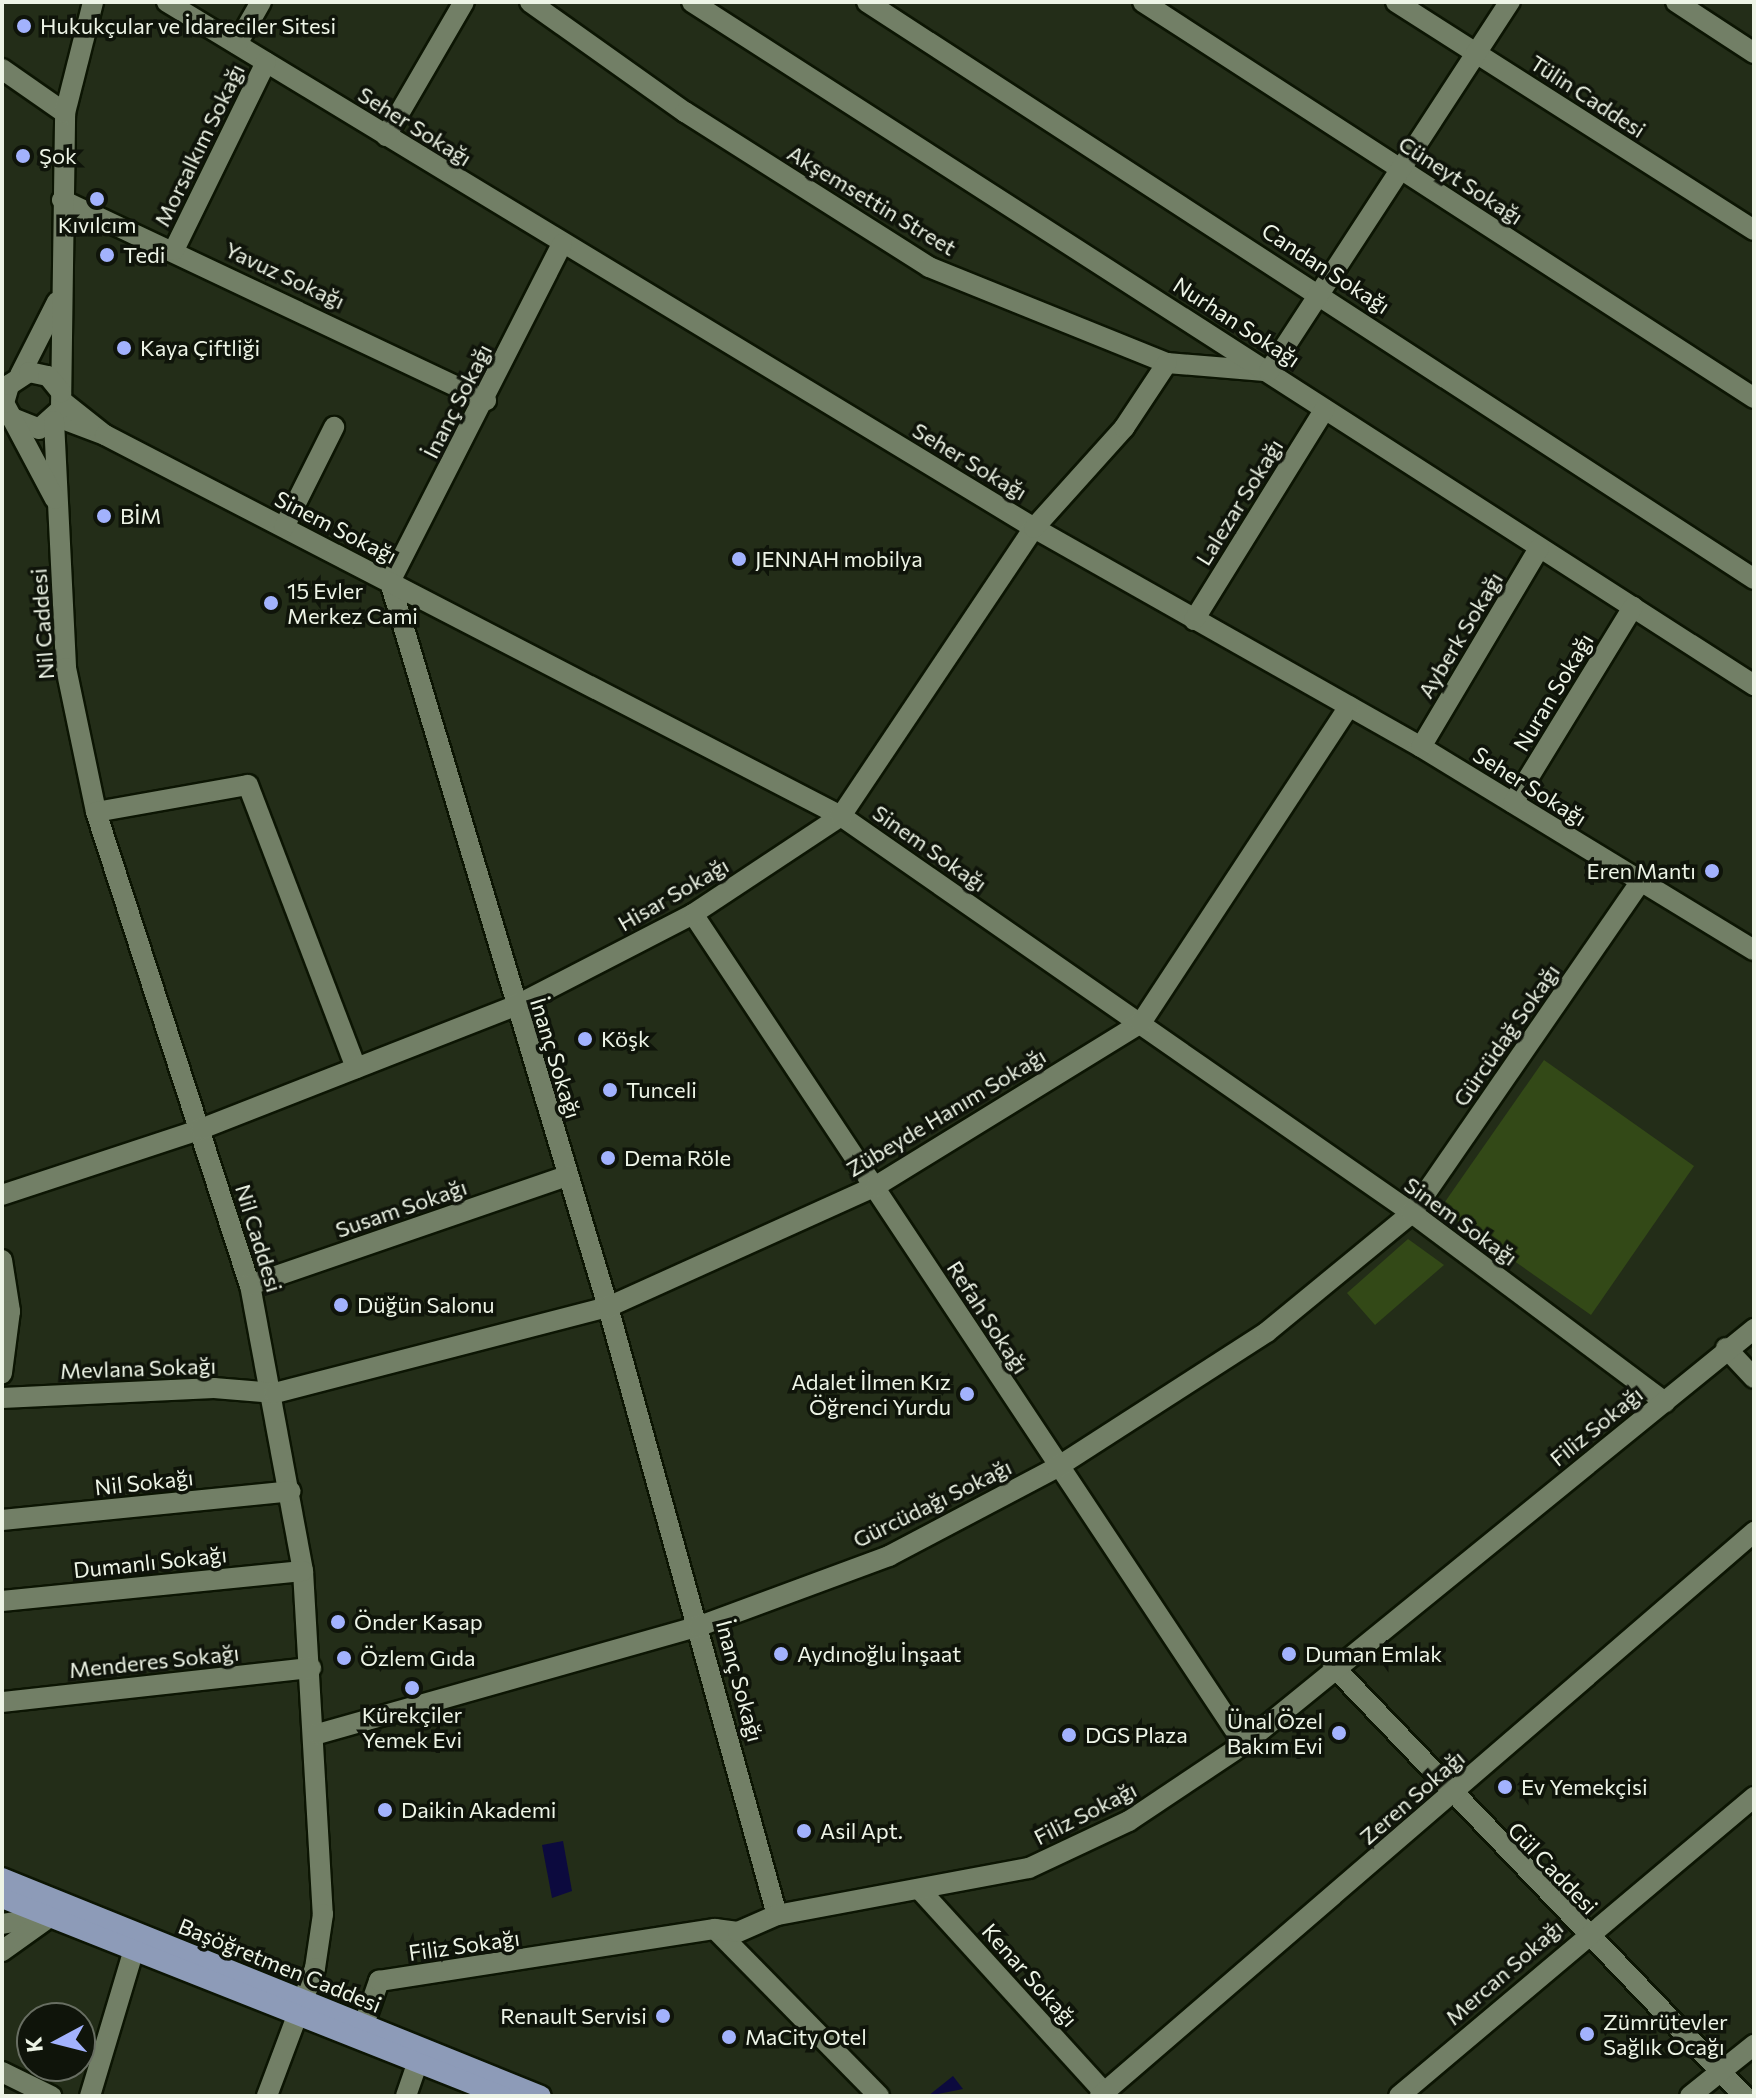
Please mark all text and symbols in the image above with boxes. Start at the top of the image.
place label: Hukukçular ve İdareciler Sitesi [40,13,336,39]
marker: Hukukçular ve İdareciler Sitesi [15,17,33,35]
street label: Tülin Caddesi [1526,49,1650,143]
street label: Morsalkım Sokağı [148,59,250,231]
street label: Seher Sokağı [353,81,477,171]
street label: Cüneyt Sokağı [1394,130,1528,230]
street label: Akşemsettin Street [783,139,961,261]
place label: Şok [39,143,77,169]
marker: Şok [14,147,32,165]
marker: Kıvılcım [88,190,106,208]
place label: Kıvılcım [58,212,136,238]
street label: Candan Sokağı [1257,217,1395,319]
street label: Yavuz Sokağı [221,236,349,314]
place label: Tedi [123,242,165,268]
marker: Tedi [98,246,116,264]
street label: Nurhan Sokağı [1169,271,1305,373]
place label: Kaya Çiftliği [140,335,260,361]
marker: Kaya Çiftliği [115,339,133,357]
street label: İnanç Sokağı [417,339,497,463]
street label: Seher Sokağı [908,417,1032,505]
street label: Lalezar Sokağı [1190,434,1288,570]
street label: Sinem Sokağı [271,485,401,569]
place label: BİM [120,503,161,529]
marker: BİM [95,507,113,525]
place label: JENNAH mobilya [755,546,923,572]
marker: JENNAH mobilya [730,550,748,568]
street label: Ayberk Sokağı [1412,567,1508,703]
street label: Nil Caddesi [25,568,59,680]
place label: 15 Evler Merkez Cami [287,577,418,628]
marker: 15 Evler Merkez Cami [262,594,280,612]
street label: Nuran Sokağı [1507,628,1599,756]
street label: Seher Sokağı [1468,741,1592,831]
street label: Sinem Sokağı [868,799,992,897]
street label: Hisar Sokağı [613,852,733,936]
place label: Eren Mantı [1586,858,1696,884]
marker: Eren Mantı [1703,862,1721,880]
street label: Gürcüdağ Sokağı [1447,959,1565,1111]
street label: İnanç Sokağı [525,994,587,1122]
place label: Köşk [601,1026,650,1052]
marker: Köşk [576,1030,594,1048]
street label: Zübeyde Hanım Sokağı [842,1042,1050,1182]
place label: Tunceli [626,1077,697,1103]
marker: Tunceli [601,1081,619,1099]
place label: Dema Röle [624,1145,731,1171]
marker: Dema Röle [599,1149,617,1167]
street label: Sinem Sokağı [1399,1171,1523,1271]
street label: Susam Sokağı [332,1173,470,1243]
street label: Nil Caddesi [230,1181,288,1295]
street label: Refah Sokağı [942,1256,1034,1378]
place label: Düğün Salonu [357,1292,495,1318]
marker: Düğün Salonu [332,1296,350,1314]
street label: Mevlana Sokağı [60,1352,216,1384]
place label: Adalet İlmen Kız Öğrenci Yurdu [791,1368,951,1420]
street label: Filiz Sokağı [1544,1381,1648,1471]
marker: Adalet İlmen Kız Öğrenci Yurdu [958,1385,976,1403]
street label: Gürcüdağı Sokağı [848,1453,1016,1553]
street label: Nil Sokağı [93,1464,195,1500]
street label: Dumanlı Sokağı [72,1541,228,1583]
place label: Önder Kasap [354,1609,483,1635]
marker: Önder Kasap [329,1613,347,1631]
street label: İnanç Sokağı [711,1617,769,1745]
street label: Menderes Sokağı [68,1639,240,1683]
place label: Aydınoğlu İnşaat [797,1641,961,1667]
place label: Duman Emlak [1305,1641,1442,1667]
place label: Özlem Gıda [360,1645,475,1671]
marker: Aydınoğlu İnşaat [772,1645,790,1663]
marker: Duman Emlak [1280,1645,1298,1663]
marker: Özlem Gıda [335,1649,353,1667]
marker: Kürekçiler Yemek Evi [403,1679,421,1697]
place label: Kürekçiler Yemek Evi [362,1701,462,1752]
place label: Ünal Özel Bakım Evi [1227,1707,1323,1758]
place label: DGS Plaza [1085,1722,1188,1748]
marker: Ünal Özel Bakım Evi [1330,1724,1348,1742]
marker: DGS Plaza [1060,1726,1078,1744]
street label: Zeren Sokağı [1354,1744,1470,1850]
place label: Ev Yemekçisi [1521,1774,1648,1800]
street label: Filiz Sokağı [1029,1776,1141,1850]
marker: Ev Yemekçisi [1496,1778,1514,1796]
place label: Daikin Akademi [401,1797,557,1823]
marker: Daikin Akademi [376,1801,394,1819]
street label: Gül Caddesi [1503,1817,1603,1919]
place label: Asil Apt. [820,1818,903,1844]
marker: Asil Apt. [795,1822,813,1840]
street label: Başöğretmen Caddesi [175,1912,385,2018]
street label: Mercan Sokağı [1440,1914,1568,2030]
street label: Kenar Sokağı [977,1918,1083,2032]
street label: Filiz Sokağı [407,1924,521,1966]
north arrow [16,2002,96,2082]
place label: Renault Servisi [500,2003,647,2029]
marker: Renault Servisi [654,2007,672,2025]
place label: Zümrütevler Sağlık Ocağı [1603,2008,1728,2060]
place label: MaCity Otel [745,2024,867,2050]
marker: Zümrütevler Sağlık Ocağı [1578,2025,1596,2043]
marker: MaCity Otel [720,2028,738,2046]
text: K [19,2035,48,2054]

